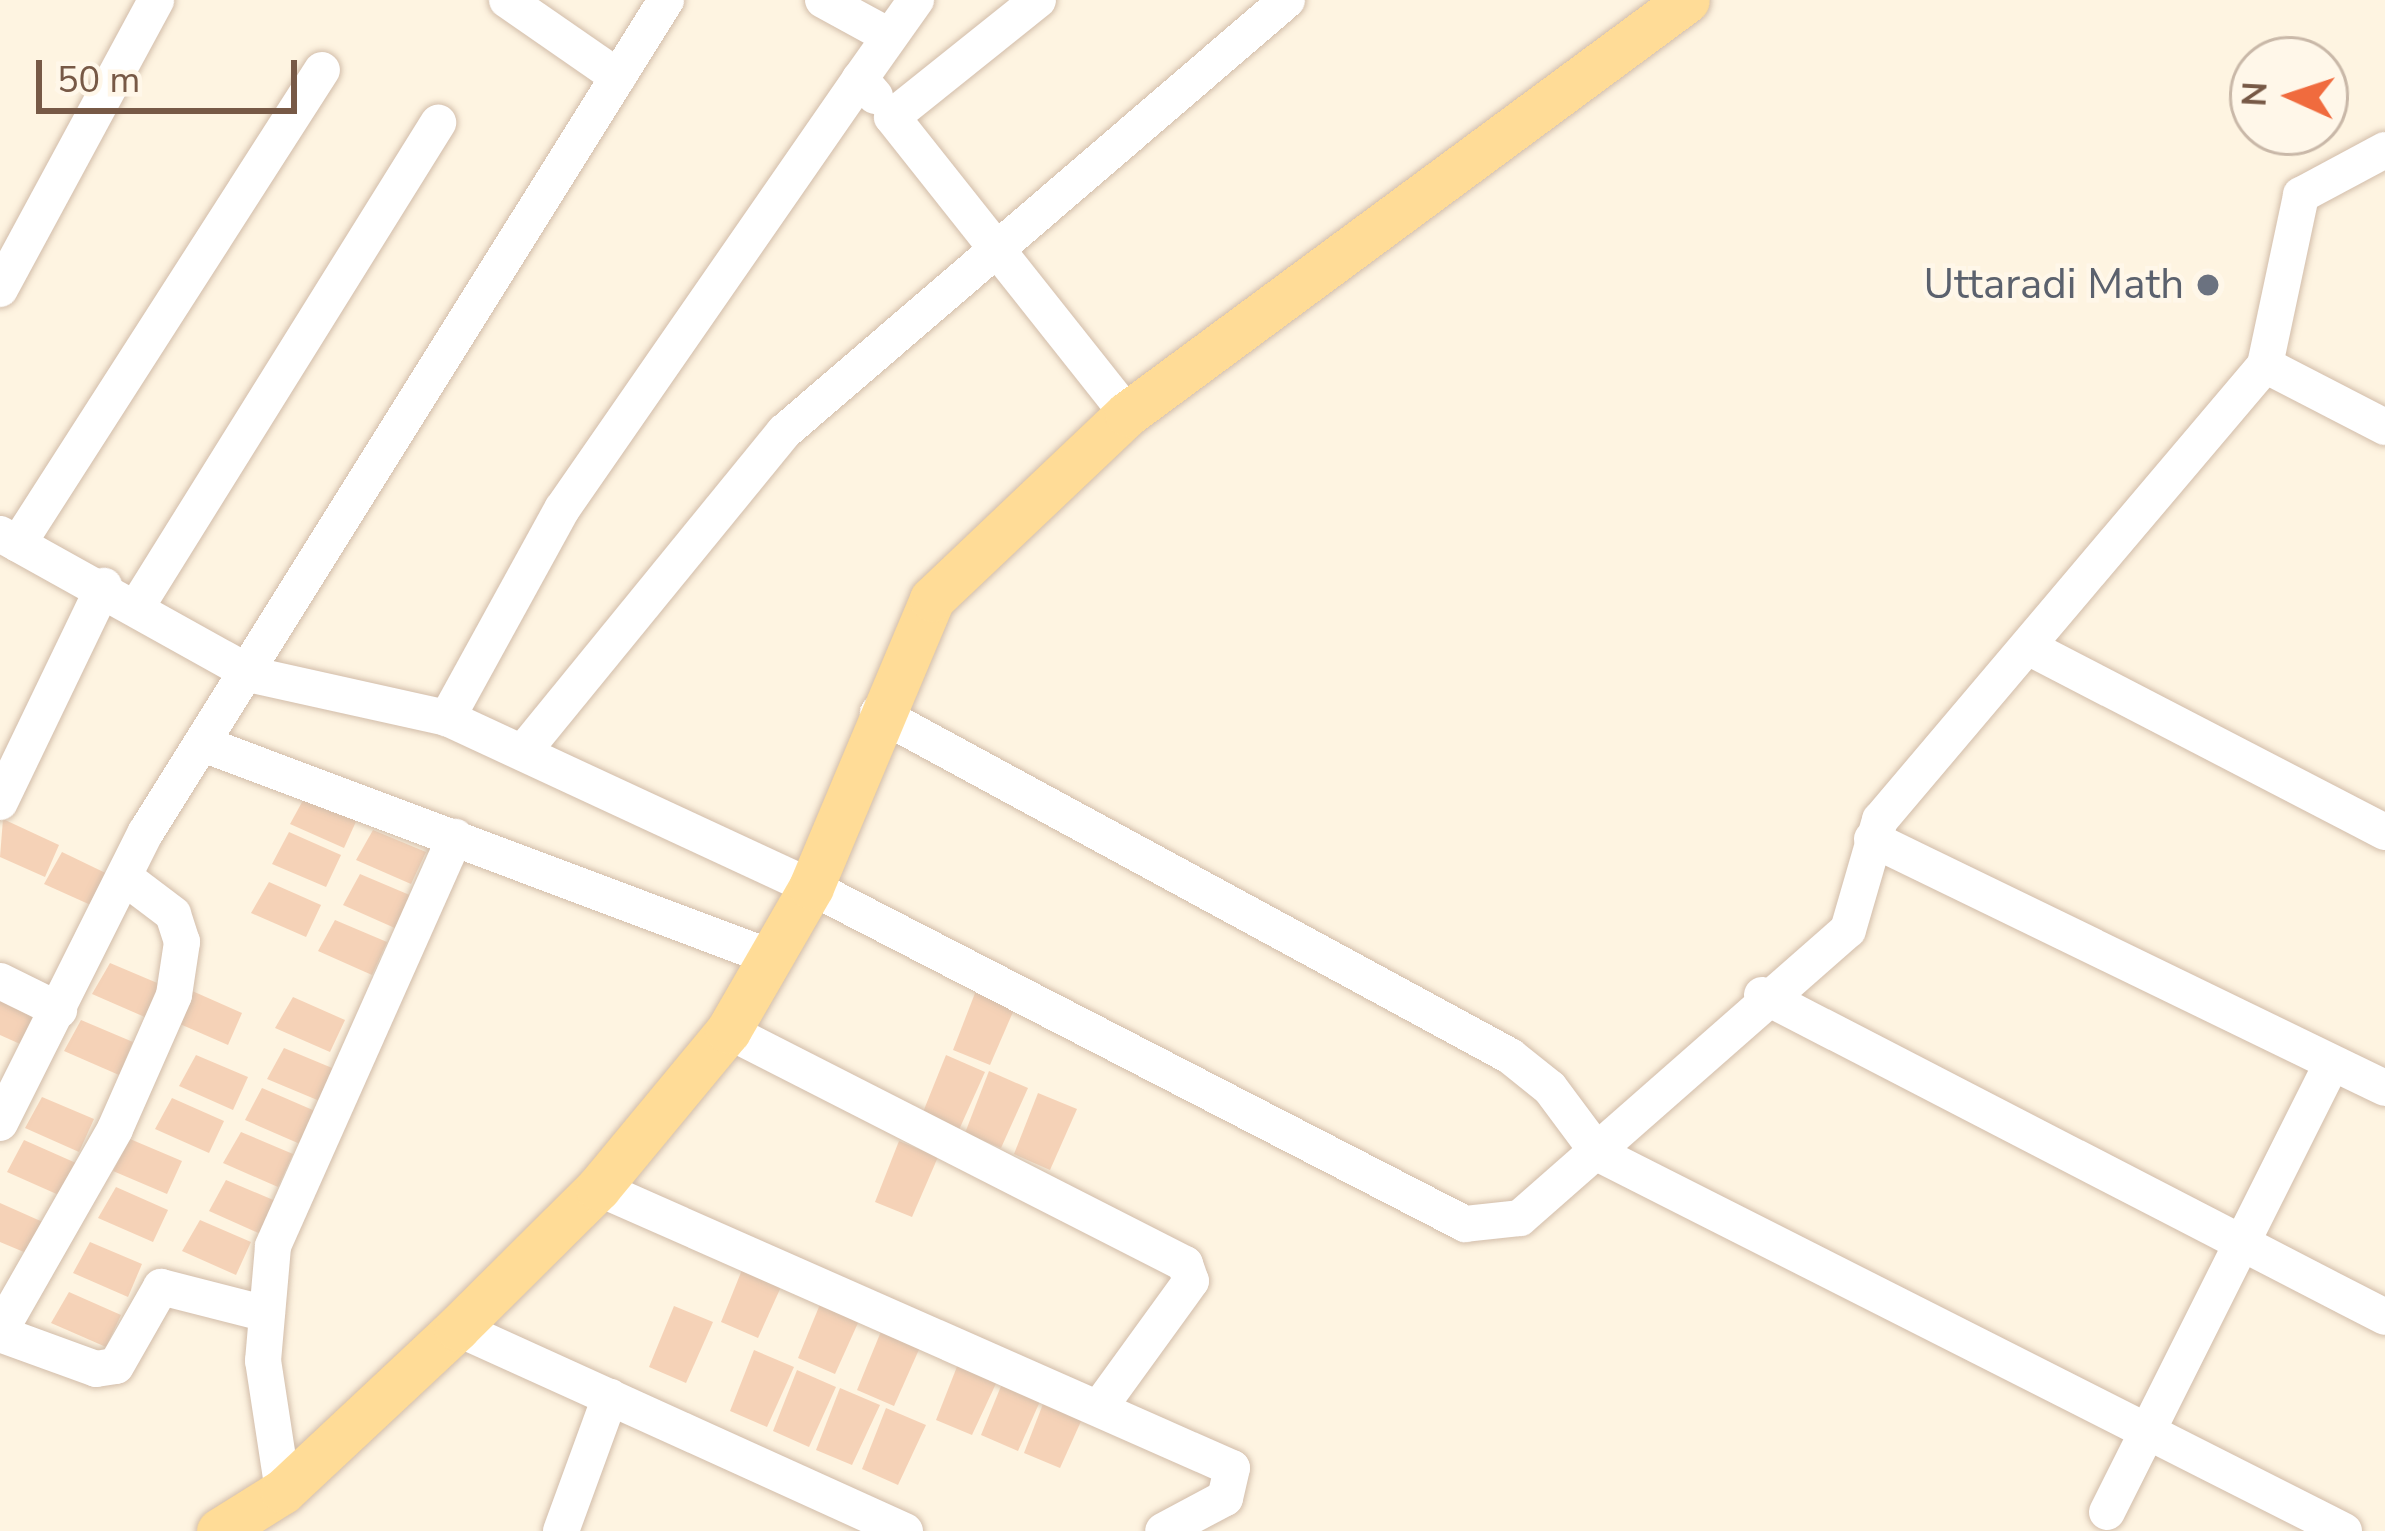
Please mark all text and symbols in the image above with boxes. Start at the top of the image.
scale bar [42,36,303,110]
north arrow [2229,36,2349,156]
text: 50 m [57,56,140,105]
text: N [2232,81,2279,108]
place label: Uttaradi Math [1923,260,2184,310]
marker: Uttaradi Math [2195,272,2221,298]

